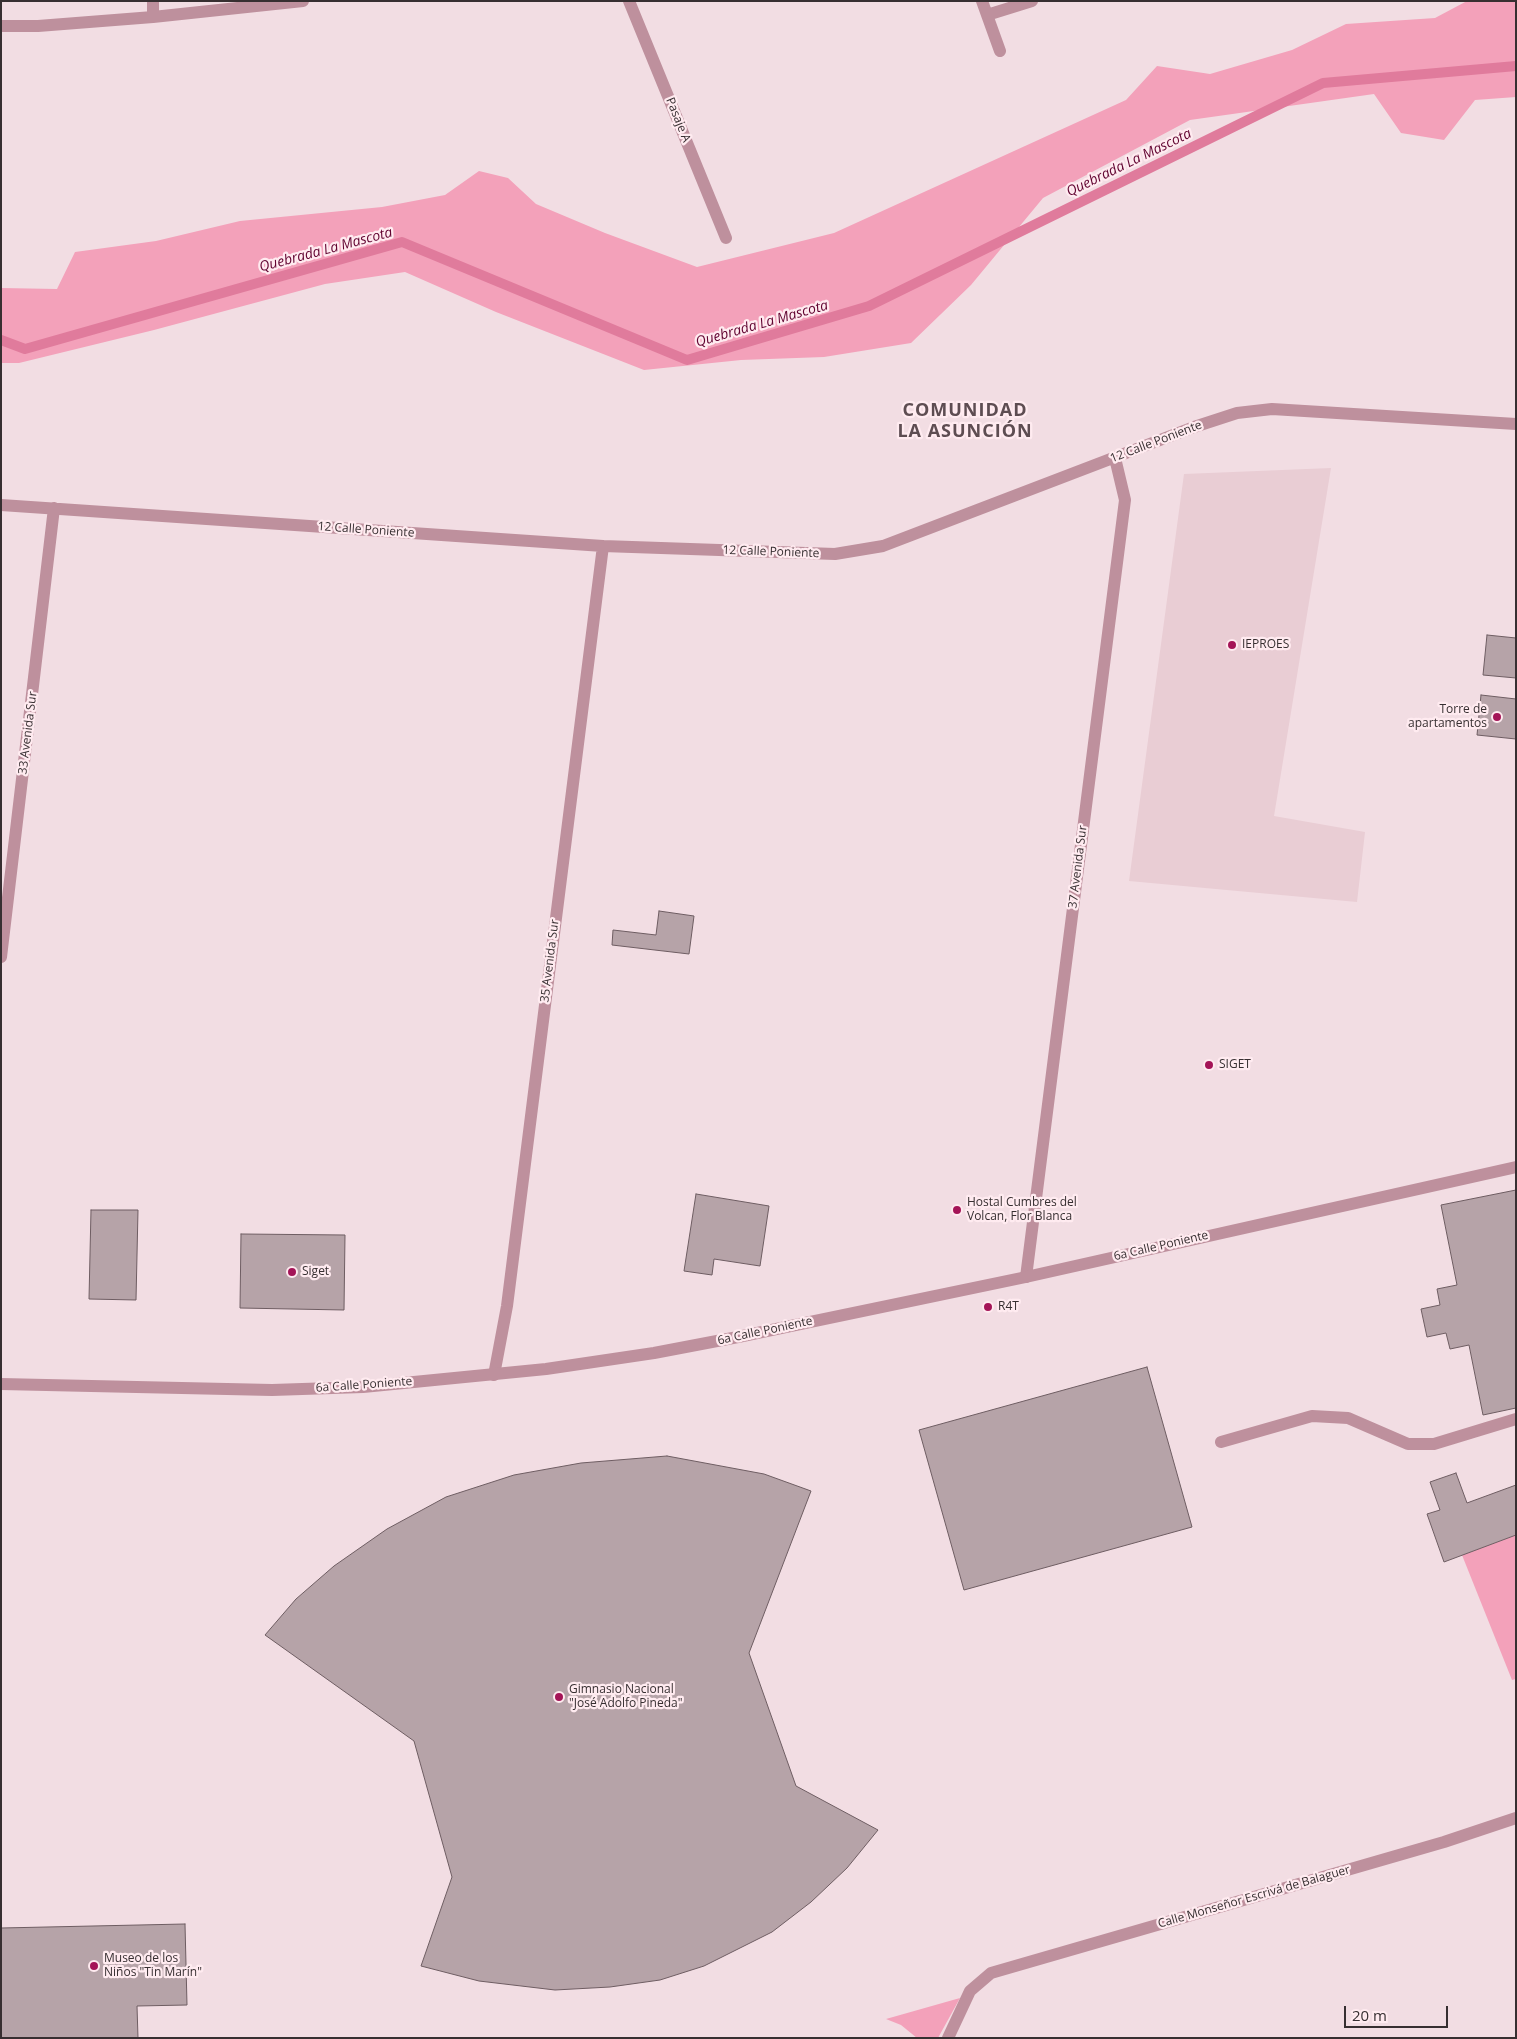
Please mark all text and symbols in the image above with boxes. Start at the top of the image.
street label: Pasaje A [663,96,693,144]
water label: Quebrada La Mascota [1064,125,1194,201]
water label: Quebrada La Mascota [258,224,394,276]
water label: Quebrada La Mascota [694,297,830,351]
district label: COMUNIDAD LA ASUNCIÓN [896,400,1034,442]
street label: 12 Calle Poniente [1108,418,1204,466]
street label: 12 Calle Poniente [317,519,415,541]
street label: 12 Calle Poniente [722,543,820,561]
place label: IEPROES [1242,638,1289,652]
marker: IEPROES [1226,639,1238,651]
street label: 33 Avenida Sur [16,691,40,775]
place label: Torre de apartamentos [1408,703,1487,731]
marker: Torre de apartamentos [1491,711,1503,723]
street label: 37 Avenida Sur [1066,825,1090,909]
street label: 35 Avenida Sur [538,919,562,1003]
place label: SIGET [1219,1058,1251,1072]
marker: SIGET [1203,1059,1215,1071]
place label: Hostal Cumbres del Volcan, Flor Blanca [967,1196,1077,1224]
marker: Hostal Cumbres del Volcan, Flor Blanca [951,1204,963,1216]
street label: 6a Calle Poniente [1112,1228,1210,1264]
place label: Siget [302,1265,329,1279]
marker: Siget [286,1266,298,1278]
place label: R4T [998,1300,1019,1314]
marker: R4T [982,1301,994,1313]
street label: 6a Calle Poniente [716,1314,814,1348]
street label: 6a Calle Poniente [315,1374,413,1396]
place label: Gimnasio Nacional "José Adolfo Pineda" [569,1683,682,1711]
marker: Gimnasio Nacional "José Adolfo Pineda" [553,1691,565,1703]
street label: Calle Monseñor Escrivá de Balaguer [1156,1863,1352,1931]
place label: Museo de los Niños "Tin Marín" [104,1952,202,1980]
marker: Museo de los Niños "Tin Marín" [88,1960,100,1972]
scale bar [1347,1996,1451,2028]
text: 20 m [1352,2005,1387,2025]

